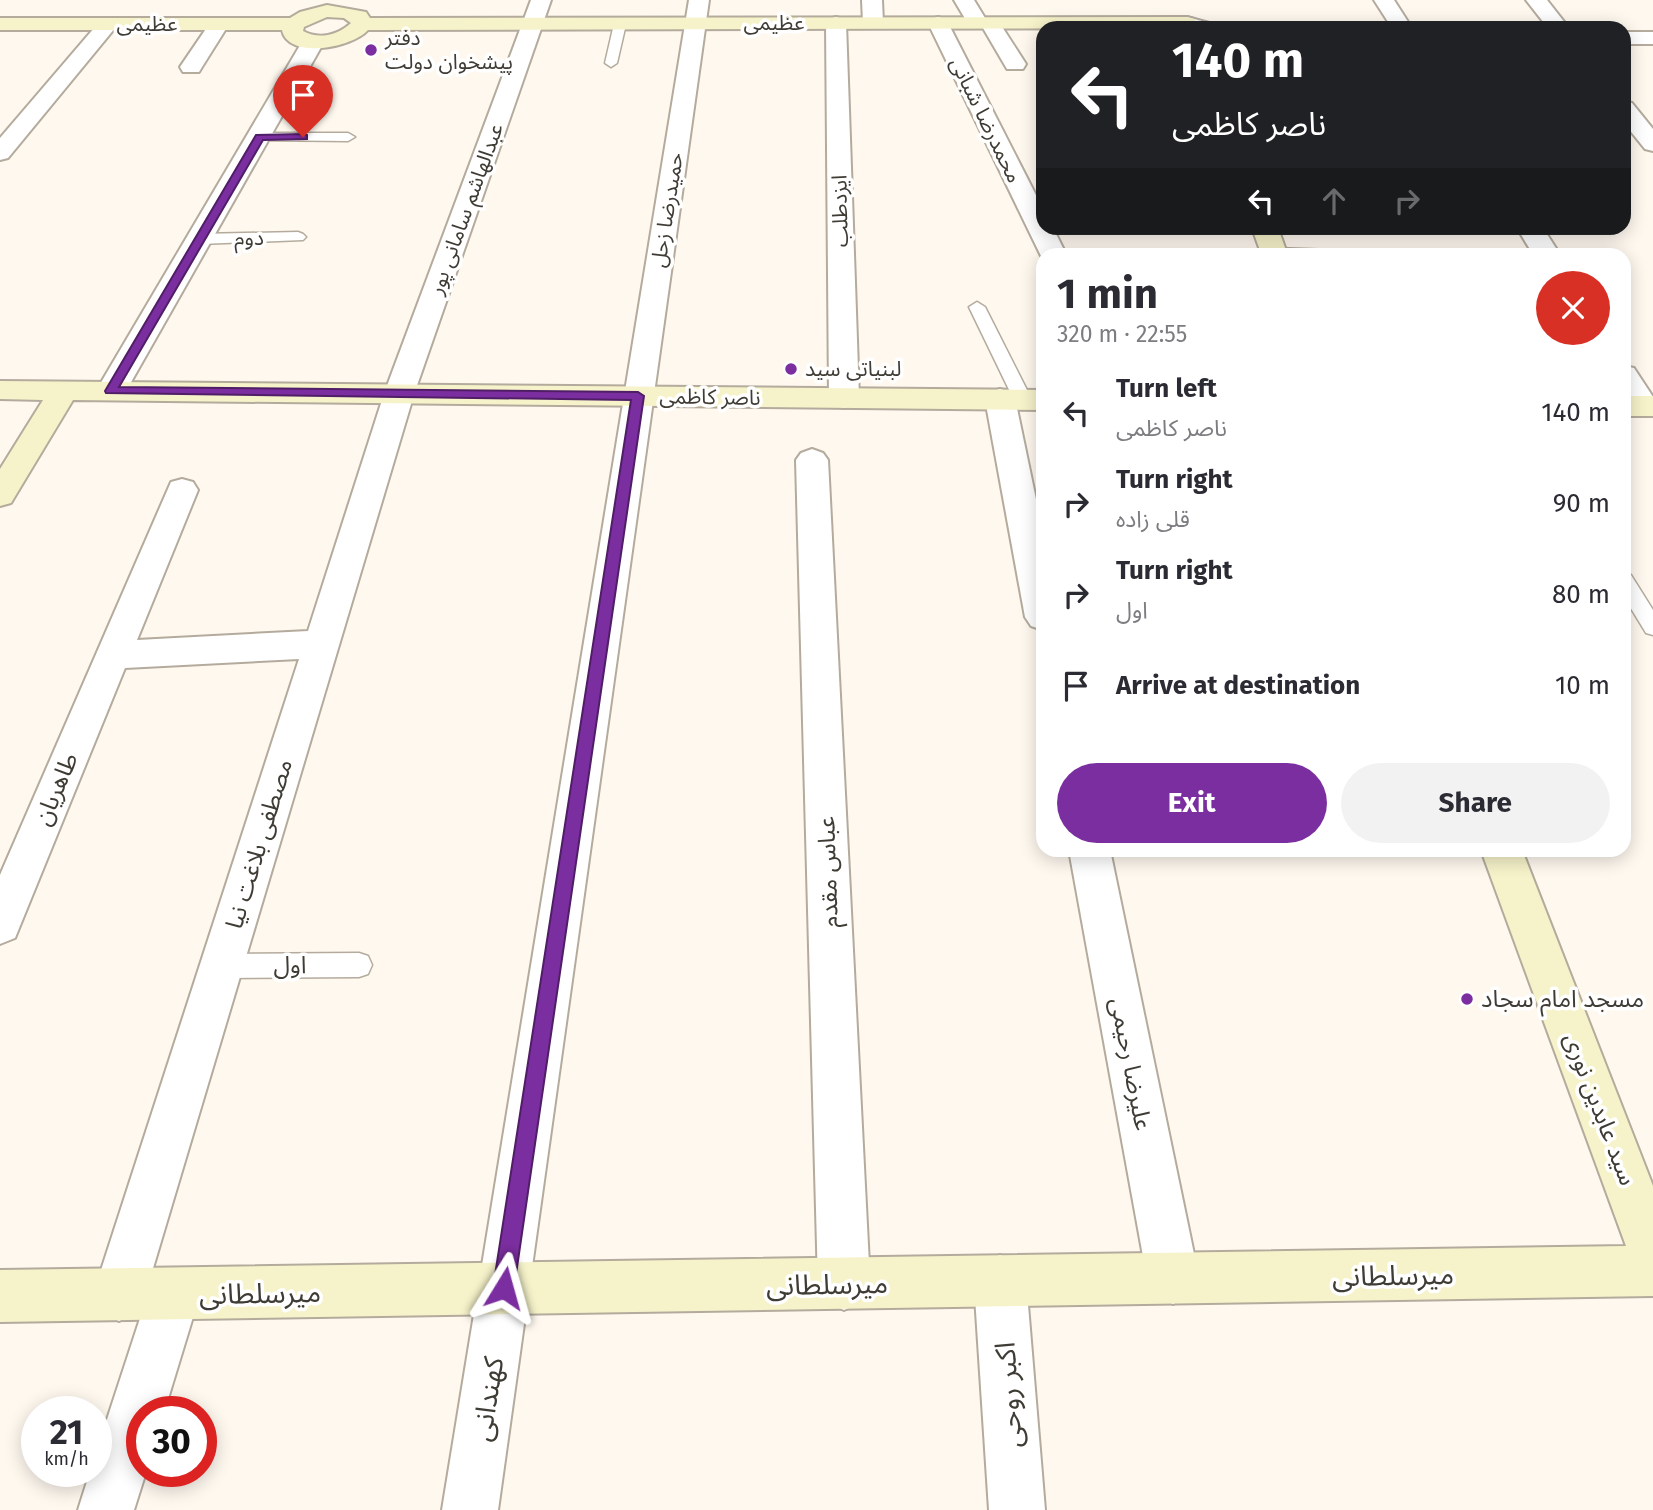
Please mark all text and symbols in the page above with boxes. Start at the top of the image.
street label: عظیمی [744,10,804,36]
street label: عظیمی [117,11,177,37]
place label: دفتر پیشخوان دولت [384,25,513,75]
text: 140 m [1172,31,1304,90]
marker: دفتر پیشخوان دولت [363,42,379,58]
icon: left [1057,49,1148,140]
street label: محمدرضا شبانی [944,53,1028,187]
pin [273,65,333,137]
icon: arrive [284,76,322,114]
text: ناصر کاظمی [1172,105,1326,143]
street label: عبدالهاشم سامانی پور [423,120,511,300]
street label: حمیدرضا زحل [645,151,689,269]
street label: ایزدطلب [826,175,854,247]
icon: left [1242,182,1280,220]
icon: ahead [1315,182,1353,220]
icon: right [1388,182,1426,220]
street label: دوم [234,225,264,254]
text: 1 min [1057,269,1158,319]
button: close [1536,271,1610,345]
text: 320 m · 22:55 [1057,320,1187,348]
place label: لبنیاتی سید [805,356,902,382]
marker: لبنیاتی سید [783,361,799,377]
text: Turn left [1116,373,1217,404]
street label: ناصر کاظمی [659,383,761,411]
icon: left [1057,394,1095,432]
text: 140 m [1541,397,1610,428]
text: ناصر کاظمی [1116,414,1227,442]
text: Turn right [1116,464,1233,495]
icon: right [1057,485,1095,523]
text: 90 m [1553,488,1610,519]
text: قلی زاده [1116,505,1190,533]
text: Turn right [1116,555,1233,586]
icon: right [1057,576,1095,614]
text: 80 m [1552,579,1610,610]
text: اول [1116,596,1148,624]
icon: arrive [1057,667,1095,705]
text: Arrive at destination [1116,670,1360,701]
text: 10 m [1555,670,1610,701]
street label: طاهریان [28,748,84,830]
street label: مصطفی بلاغت نیا [220,756,298,932]
button: Exit [1057,763,1327,843]
button: Share [1341,763,1610,843]
street label: عباس مقدم [812,816,848,928]
street label: اول [273,951,307,979]
place label: مسجد امام سجاد [1481,985,1644,1017]
marker: مسجد امام سجاد [1459,991,1475,1007]
street label: علیرضا رحیمی [1104,995,1158,1133]
street label: سید عابدین نوری [1558,1029,1642,1189]
position arrow [467,1251,541,1325]
street label: میرسلطانی [1332,1258,1454,1293]
street label: میرسلطانی [766,1267,888,1302]
street label: میرسلطانی [199,1276,321,1311]
street label: اکبر روحی [988,1341,1029,1449]
street label: کهندانی [465,1354,511,1444]
speed limit sign: 30 [126,1396,217,1487]
text: 21 [50,1411,83,1453]
text: km/h [44,1448,89,1470]

